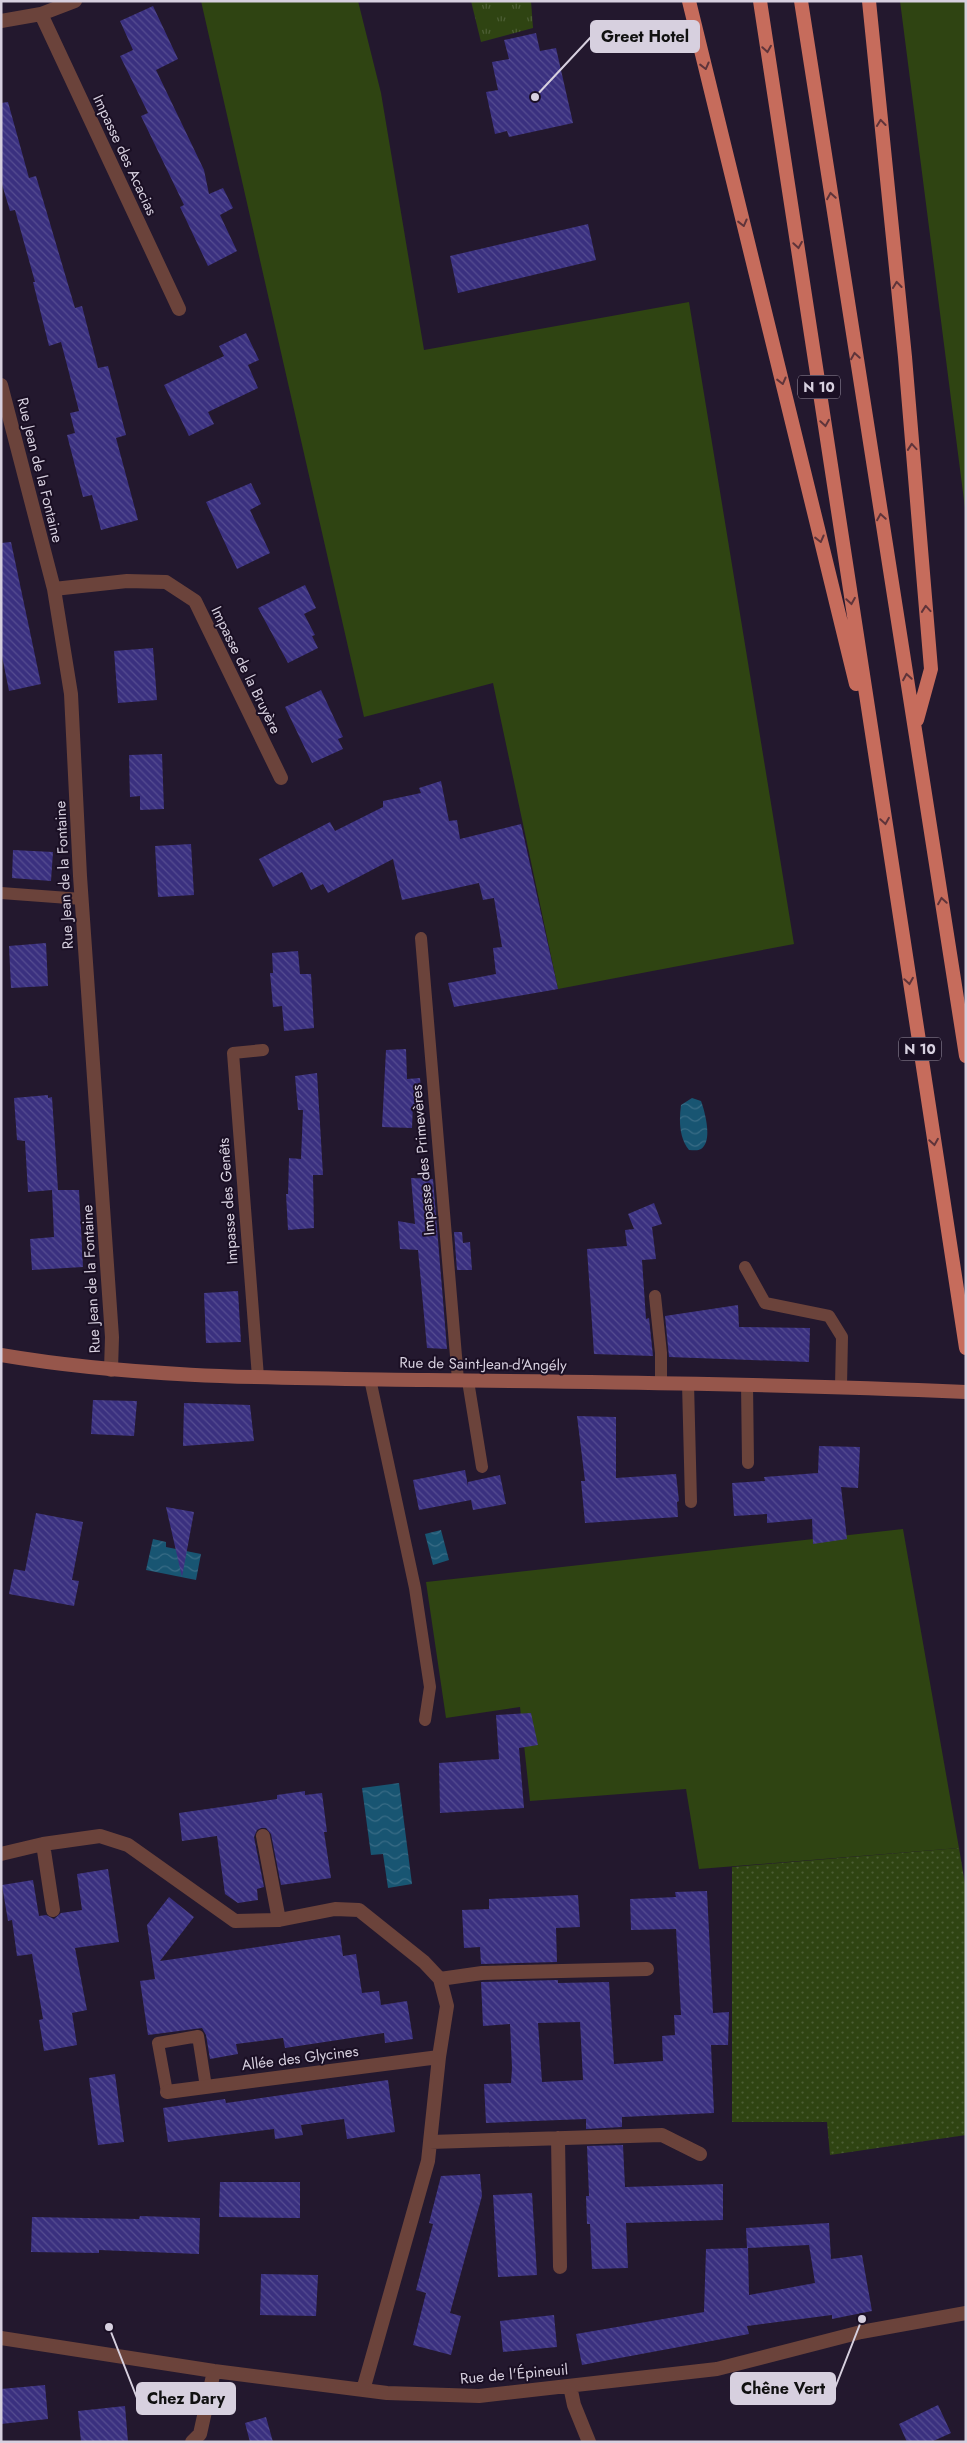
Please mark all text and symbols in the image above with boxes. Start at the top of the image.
callout: Greet Hotel [591,21,699,52]
text: Greet Hotel [601,25,689,48]
one-way arrow [762,45,772,54]
one-way arrow [699,61,710,70]
street label: Impasse des Acacias [87,91,163,219]
one-way arrow [876,119,887,127]
one-way arrow [826,191,836,200]
one-way arrow [737,219,748,228]
one-way arrow [792,240,802,249]
one-way arrow [892,281,903,289]
one-way arrow [851,352,861,361]
road number: N 10 [798,376,840,398]
one-way arrow [776,377,787,386]
street label: Rue Jean de la Fontaine [11,395,69,545]
one-way arrow [819,418,829,427]
one-way arrow [907,443,918,451]
one-way arrow [877,512,887,521]
one-way arrow [814,535,825,544]
one-way arrow [846,596,856,605]
street label: Impasse de la Bruyère [206,602,287,738]
one-way arrow [921,605,932,613]
one-way arrow [903,673,913,681]
street label: Rue Jean de la Fontaine [49,800,79,950]
one-way arrow [879,816,889,825]
one-way arrow [937,897,948,905]
one-way arrow [904,977,914,986]
road number: N 10 [899,1038,941,1060]
street label: Impasse des Primevères [405,1084,441,1236]
street label: Impasse des Genêts [213,1137,243,1265]
one-way arrow [928,1138,939,1146]
street label: Rue Jean de la Fontaine [76,1204,106,1354]
street label: Rue de Saint-Jean-d'Angély [399,1352,567,1376]
street label: Allée des Glycines [240,2040,360,2076]
street label: Rue de l'Épineuil [459,2358,569,2390]
callout: Chêne Vert [731,2373,835,2404]
text: Chêne Vert [741,2377,826,2400]
callout: Chez Dary [137,2383,235,2414]
text: Chez Dary [147,2387,226,2410]

